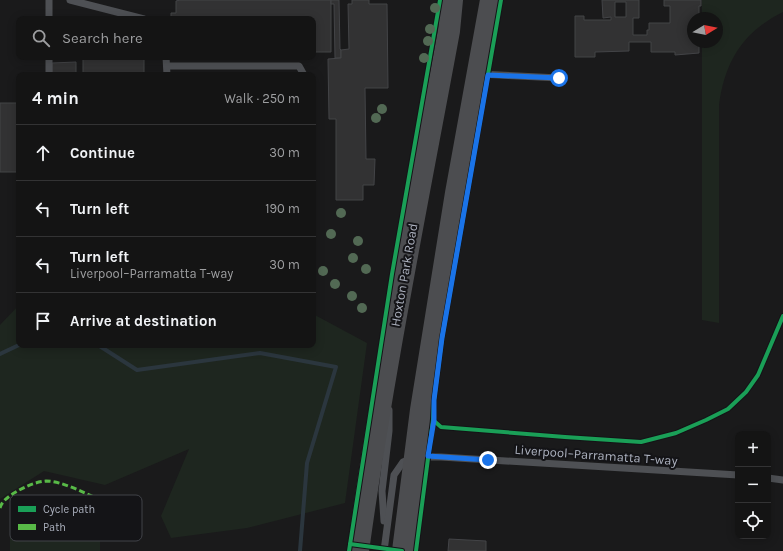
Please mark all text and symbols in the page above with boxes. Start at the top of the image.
north arrow [687,12,723,48]
search box [16,16,316,60]
icon: search [30,27,52,49]
text: Search here [62,29,143,47]
route start [550,69,568,87]
text: 4 min [32,88,79,108]
text: Walk · 250 m [224,91,300,106]
icon: ahead [32,142,54,164]
text: Continue [70,144,135,162]
text: 30 m [269,145,300,160]
icon: left [32,198,54,220]
text: Turn left [70,200,129,218]
text: 190 m [265,201,300,216]
street label: Hoxton Park Road [388,222,420,328]
text: Turn left [70,248,129,266]
icon: left [32,254,54,276]
text: 30 m [269,257,300,272]
text: Liverpool–Parramatta T-way [70,266,233,281]
icon: arrive [32,310,54,332]
text: Arrive at destination [70,312,217,330]
map controls [735,431,771,539]
button: + [735,431,771,467]
street label: Liverpool–Parramatta T-way [514,442,678,468]
route end [479,451,497,469]
button: − [735,467,771,503]
legend [10,495,142,541]
text: Cycle path [43,503,95,516]
button: locate [735,503,771,539]
text: Path [43,521,66,534]

